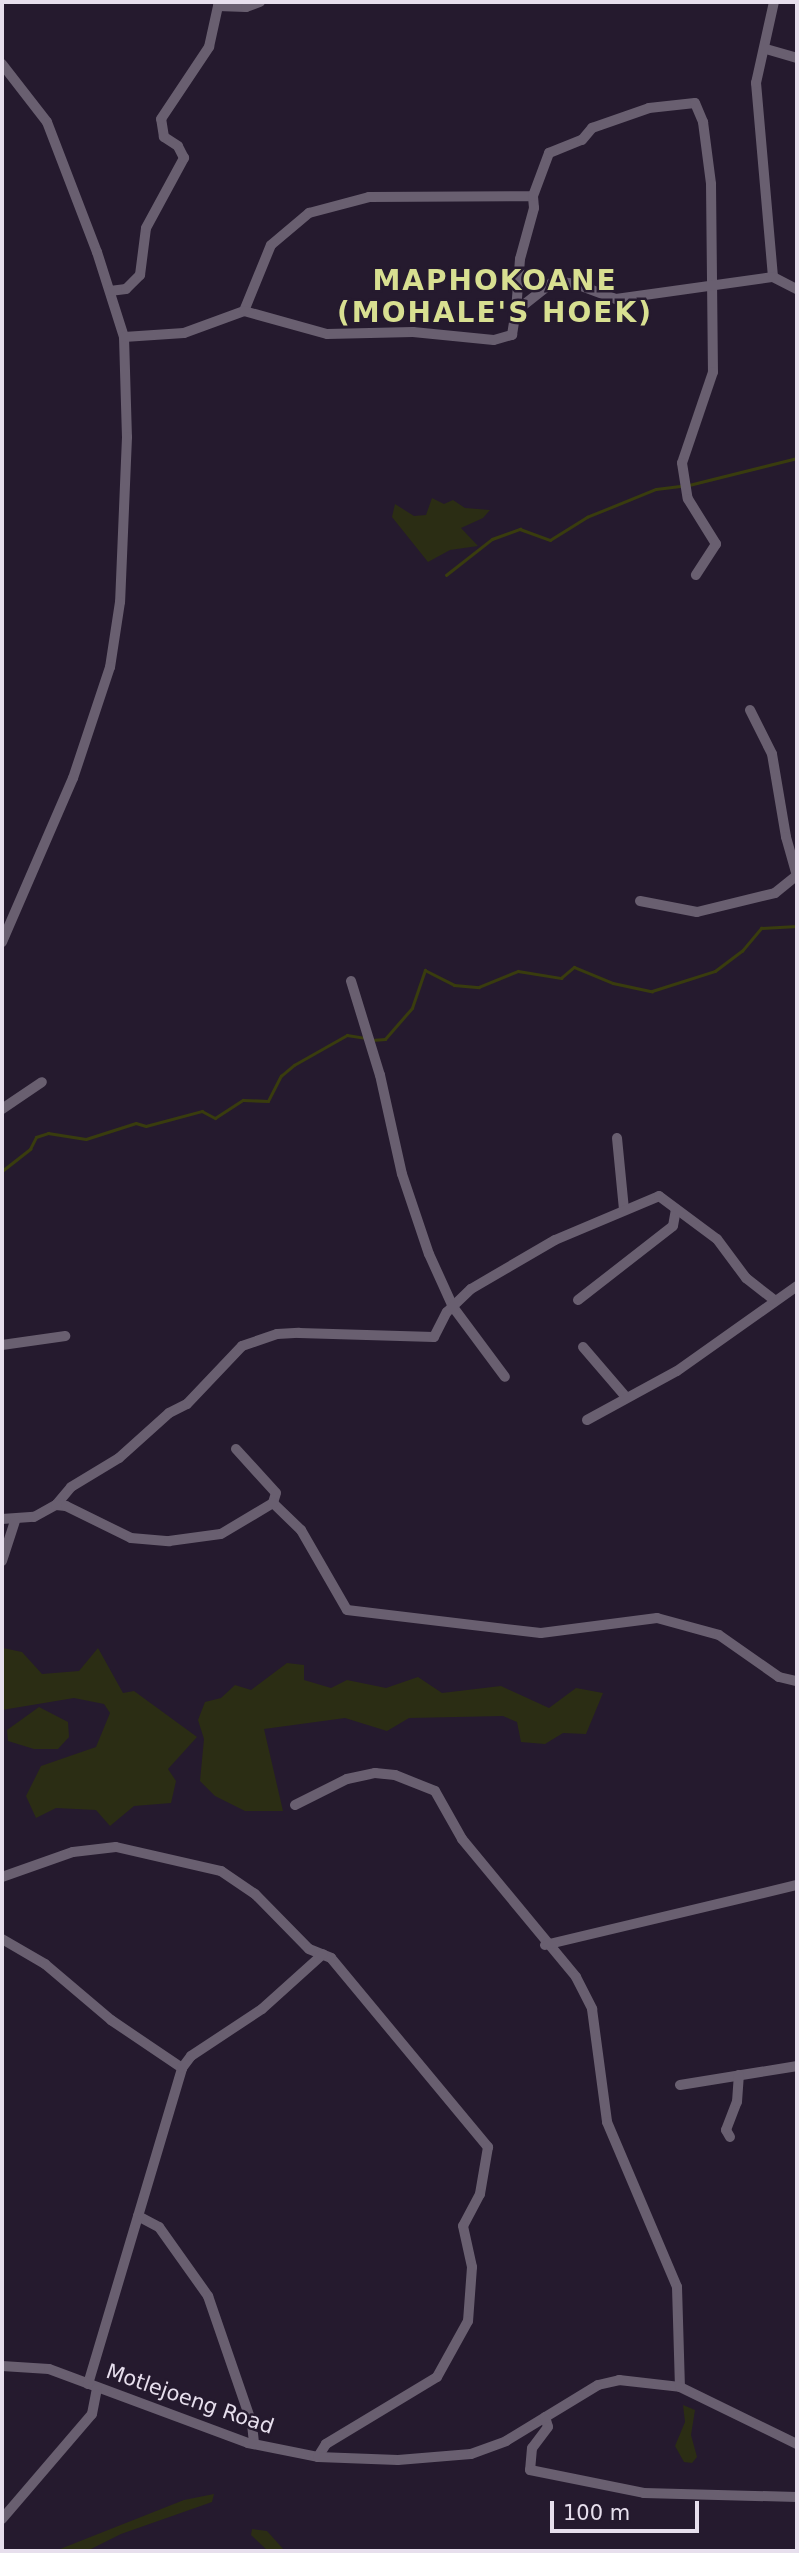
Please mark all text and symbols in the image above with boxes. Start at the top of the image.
district label: MAPHOKOANE (MOHALE'S HOEK) [339,264,651,330]
street label: Motlejoeng Road [103,2359,277,2439]
scale bar [554,2486,703,2530]
text: 100 m [563,2501,630,2525]

